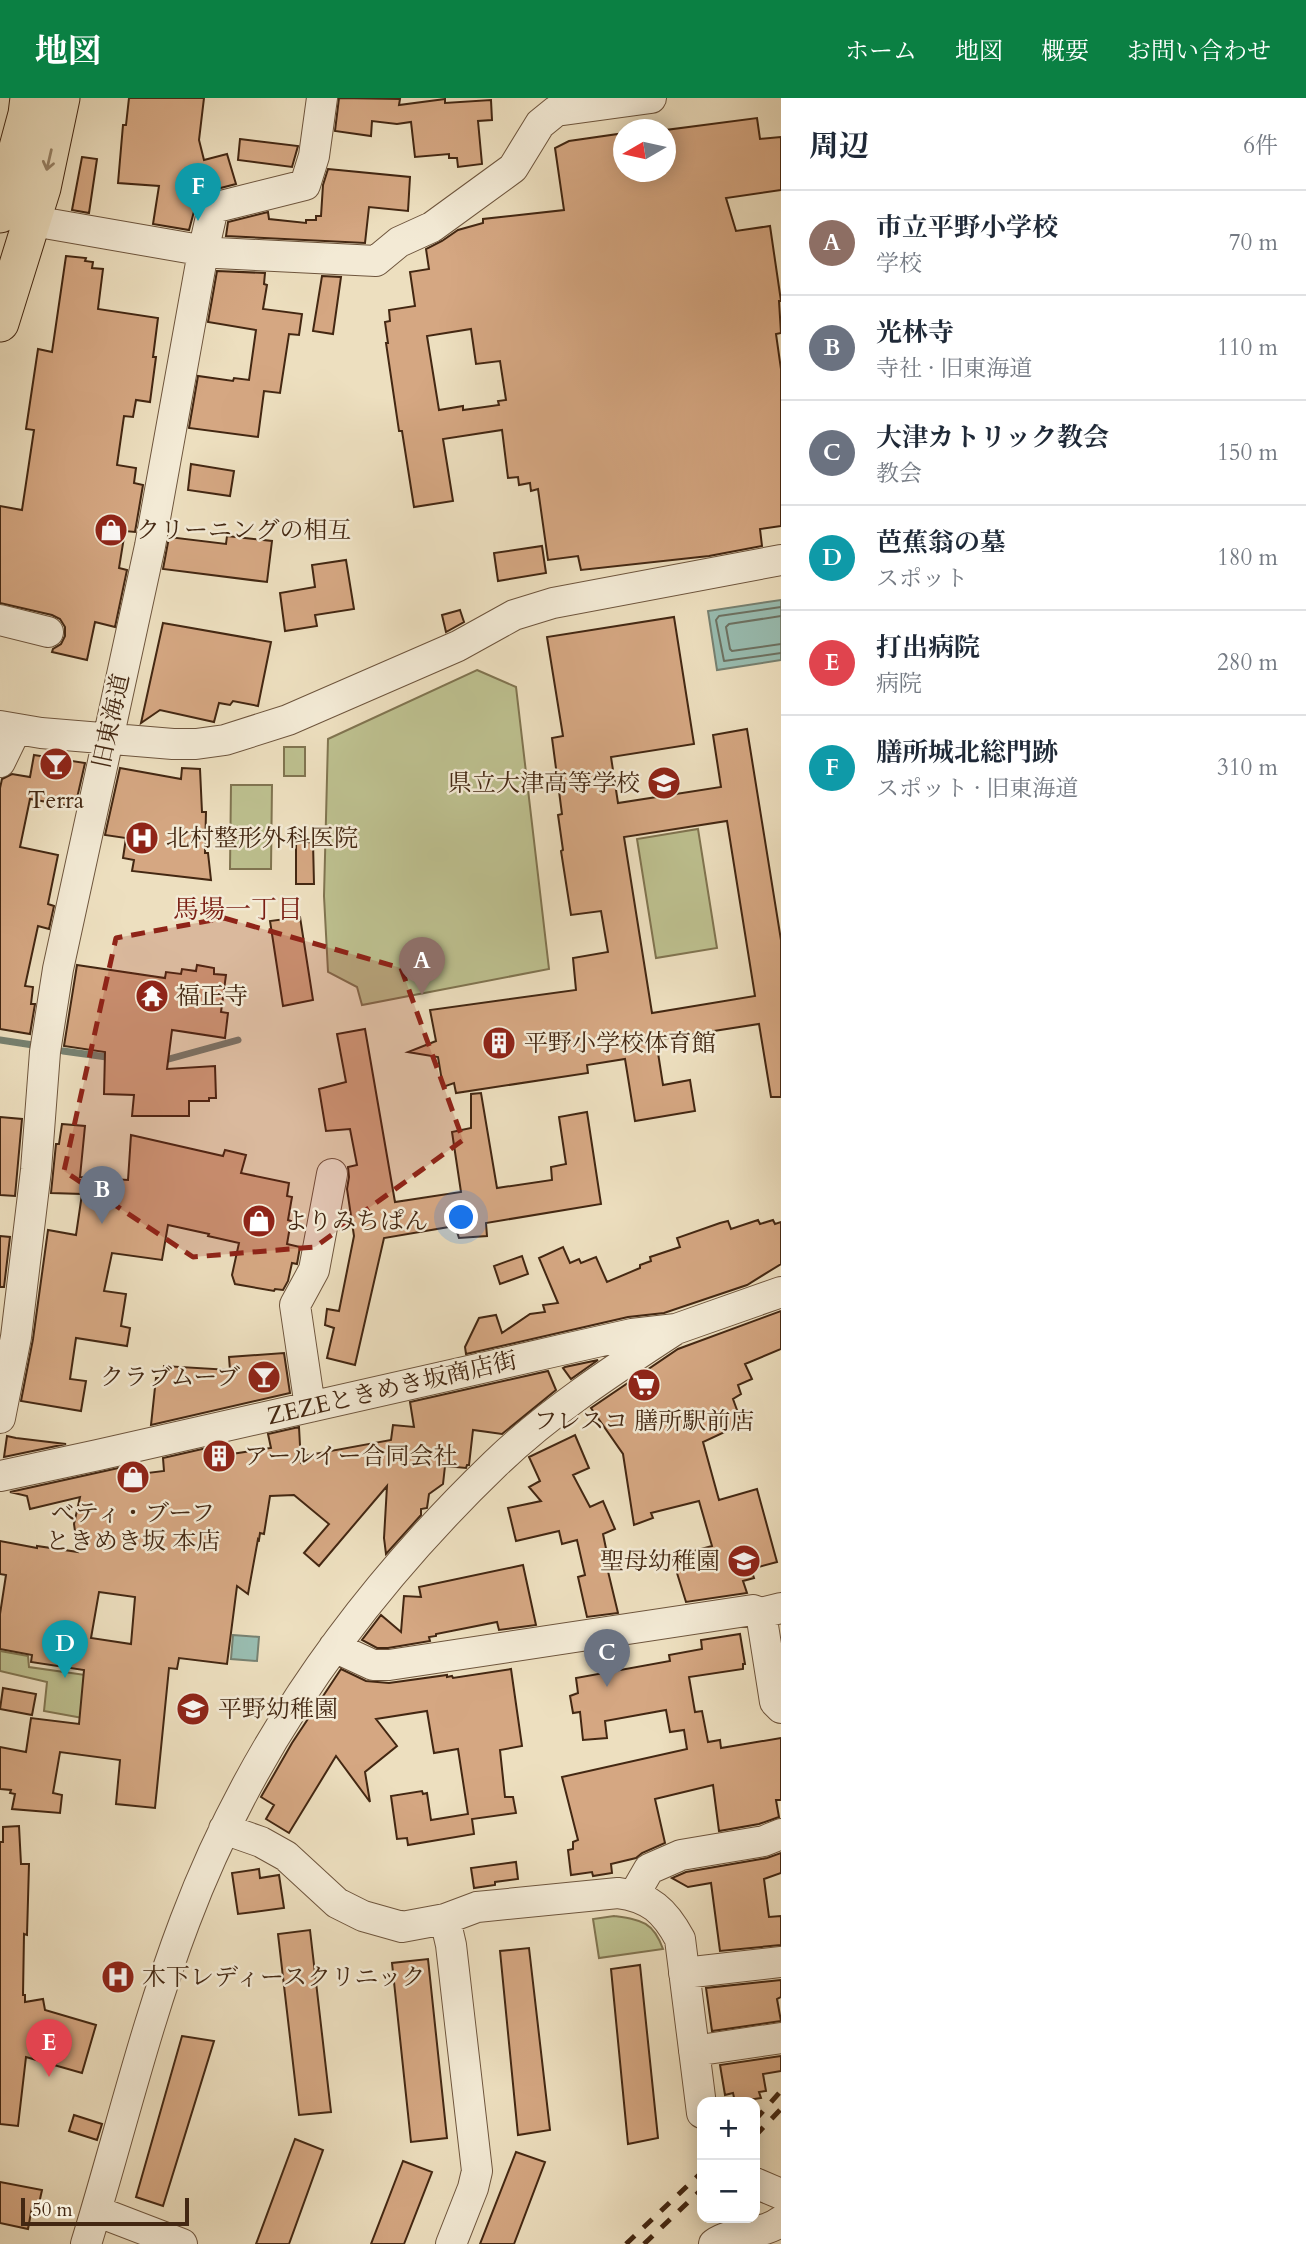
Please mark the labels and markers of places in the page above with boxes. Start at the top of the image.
pin: F [175,163,221,221]
shop icon: クリーニングの相互 [92,511,130,549]
place label: クリーニングの相互 [136,514,352,547]
bar icon: Terra [37,745,75,783]
school or university icon: 県立大津高等学校 [645,764,683,802]
place label: 県立大津高等学校 [448,767,640,800]
place label: Terra [28,784,85,817]
hospital icon: 北村整形外科医院 [123,819,161,857]
place label: 北村整形外科医院 [166,822,358,855]
pin: A [399,937,445,995]
temple icon: 福正寺 [133,977,171,1015]
place label: 福正寺 [176,980,248,1013]
building icon: 平野小学校体育館 [480,1024,518,1062]
place label: 平野小学校体育館 [524,1027,716,1060]
pin: B [79,1166,125,1224]
shop icon: よりみちぱん [240,1202,278,1240]
place label: よりみちぱん [284,1205,428,1238]
bar icon: クラブムーブ [245,1358,283,1396]
place label: クラブムーブ [100,1361,240,1394]
supermarket icon: フレスコ 膳所駅前店 [625,1366,663,1404]
place label: フレスコ 膳所駅前店 [534,1405,754,1438]
building icon: アールイー合同会社 [200,1437,238,1475]
place label: アールイー合同会社 [244,1440,458,1473]
shop icon: べティ・ブーフ ときめき坂 本店 [114,1458,152,1496]
place label: べティ・ブーフ ときめき坂 本店 [46,1497,220,1558]
school or university icon: 聖母幼稚園 [725,1542,763,1580]
place label: 聖母幼稚園 [600,1545,720,1578]
pin: D [42,1620,88,1678]
pin: C [584,1629,630,1687]
school or university icon: 平野幼稚園 [174,1690,212,1728]
place label: 平野幼稚園 [218,1693,338,1726]
hospital icon: 木下レディースクリニック [99,1958,137,1996]
place label: 木下レディースクリニック [142,1961,425,1994]
pin: E [26,2019,72,2077]

